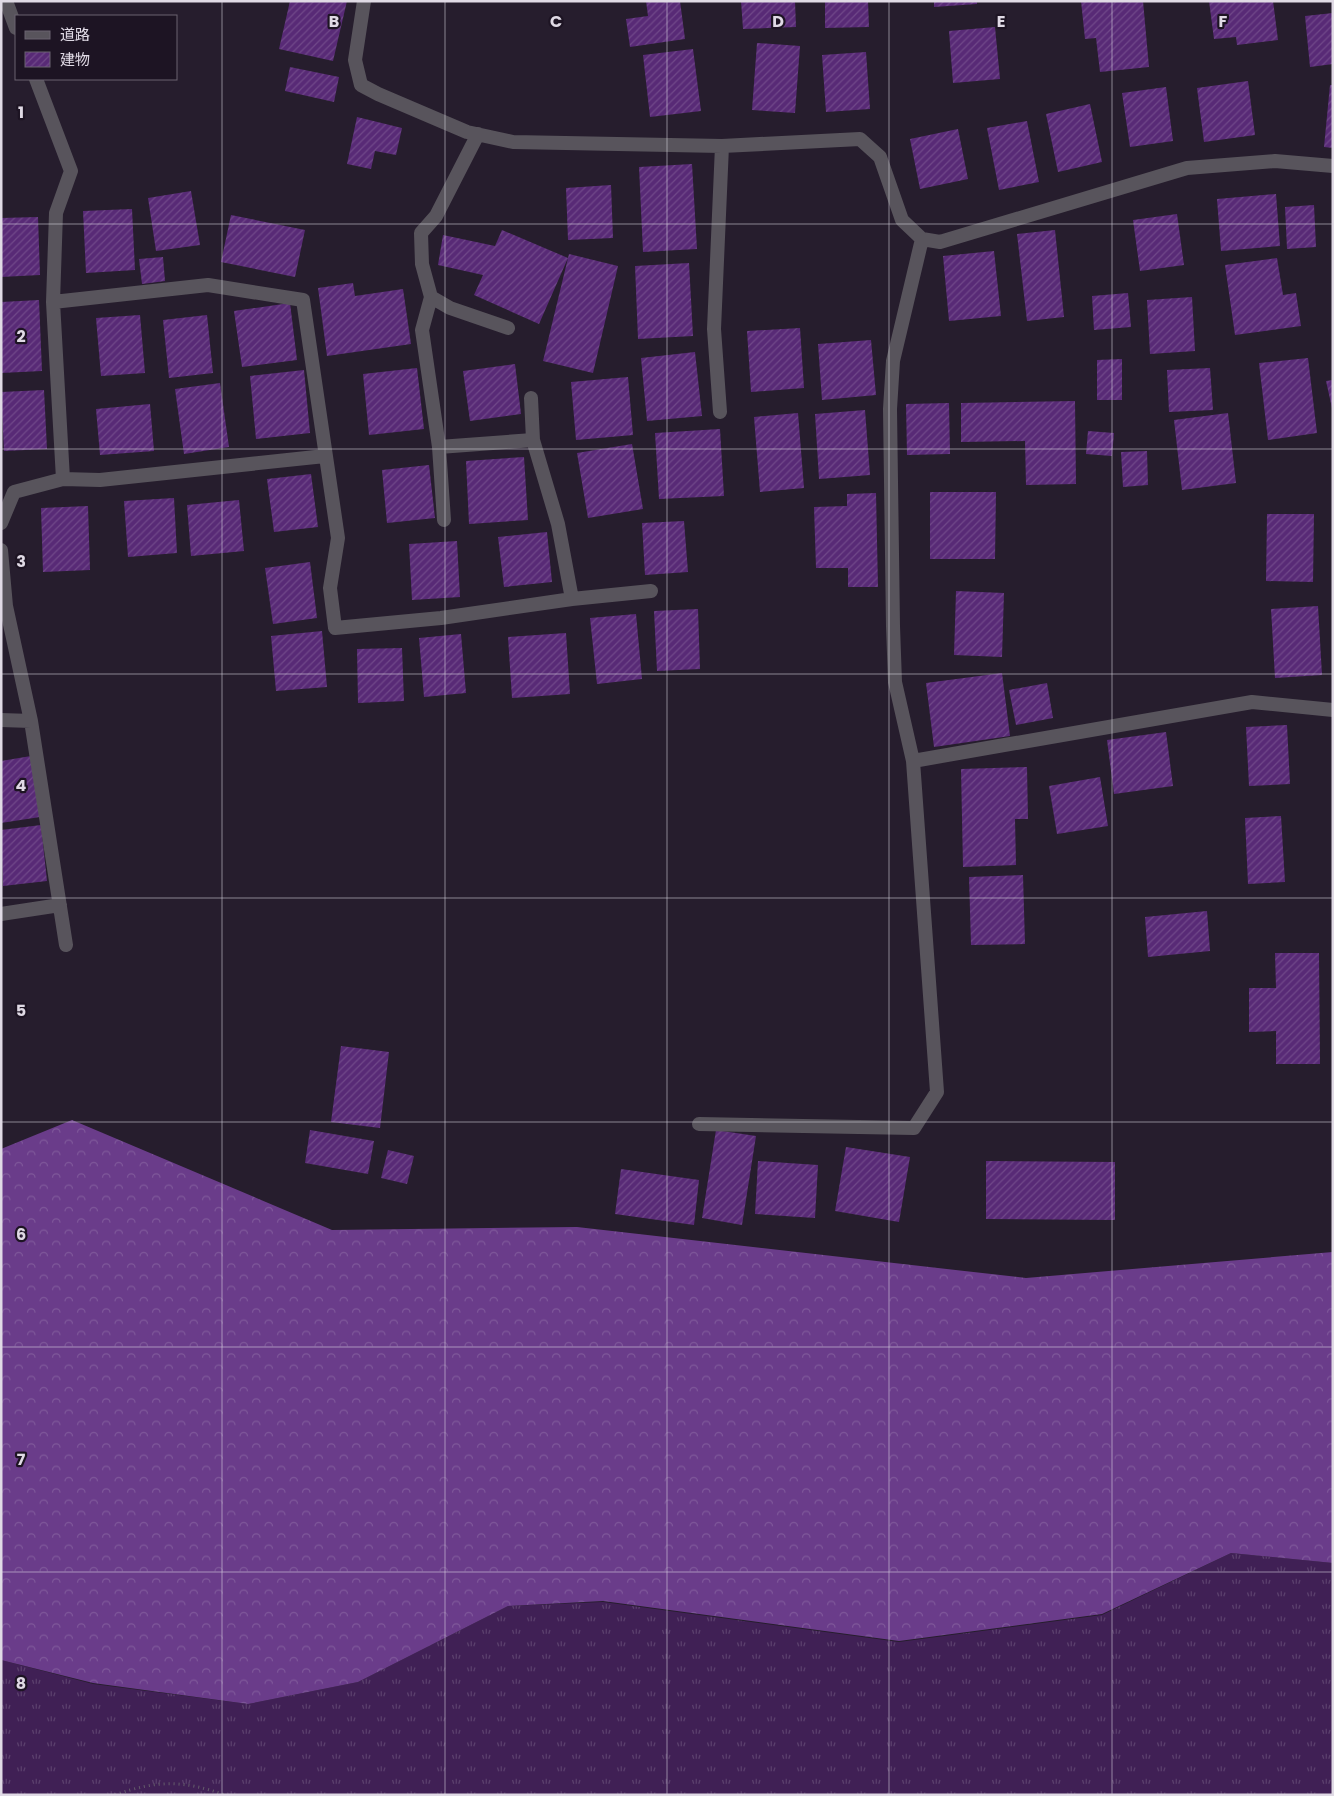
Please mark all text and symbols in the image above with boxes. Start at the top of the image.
text: B [329,10,339,33]
text: C [550,10,562,33]
text: D [772,10,784,33]
text: E [997,10,1005,33]
text: F [1219,10,1228,33]
legend [15,15,178,80]
text: 道路 [60,24,90,45]
text: 建物 [60,49,90,70]
text: 1 [18,101,24,124]
text: 2 [16,325,26,348]
text: 3 [16,550,26,573]
text: 4 [16,774,27,797]
text: 5 [16,999,26,1022]
text: 6 [16,1223,26,1246]
text: 7 [17,1448,26,1471]
text: 8 [16,1672,26,1695]

